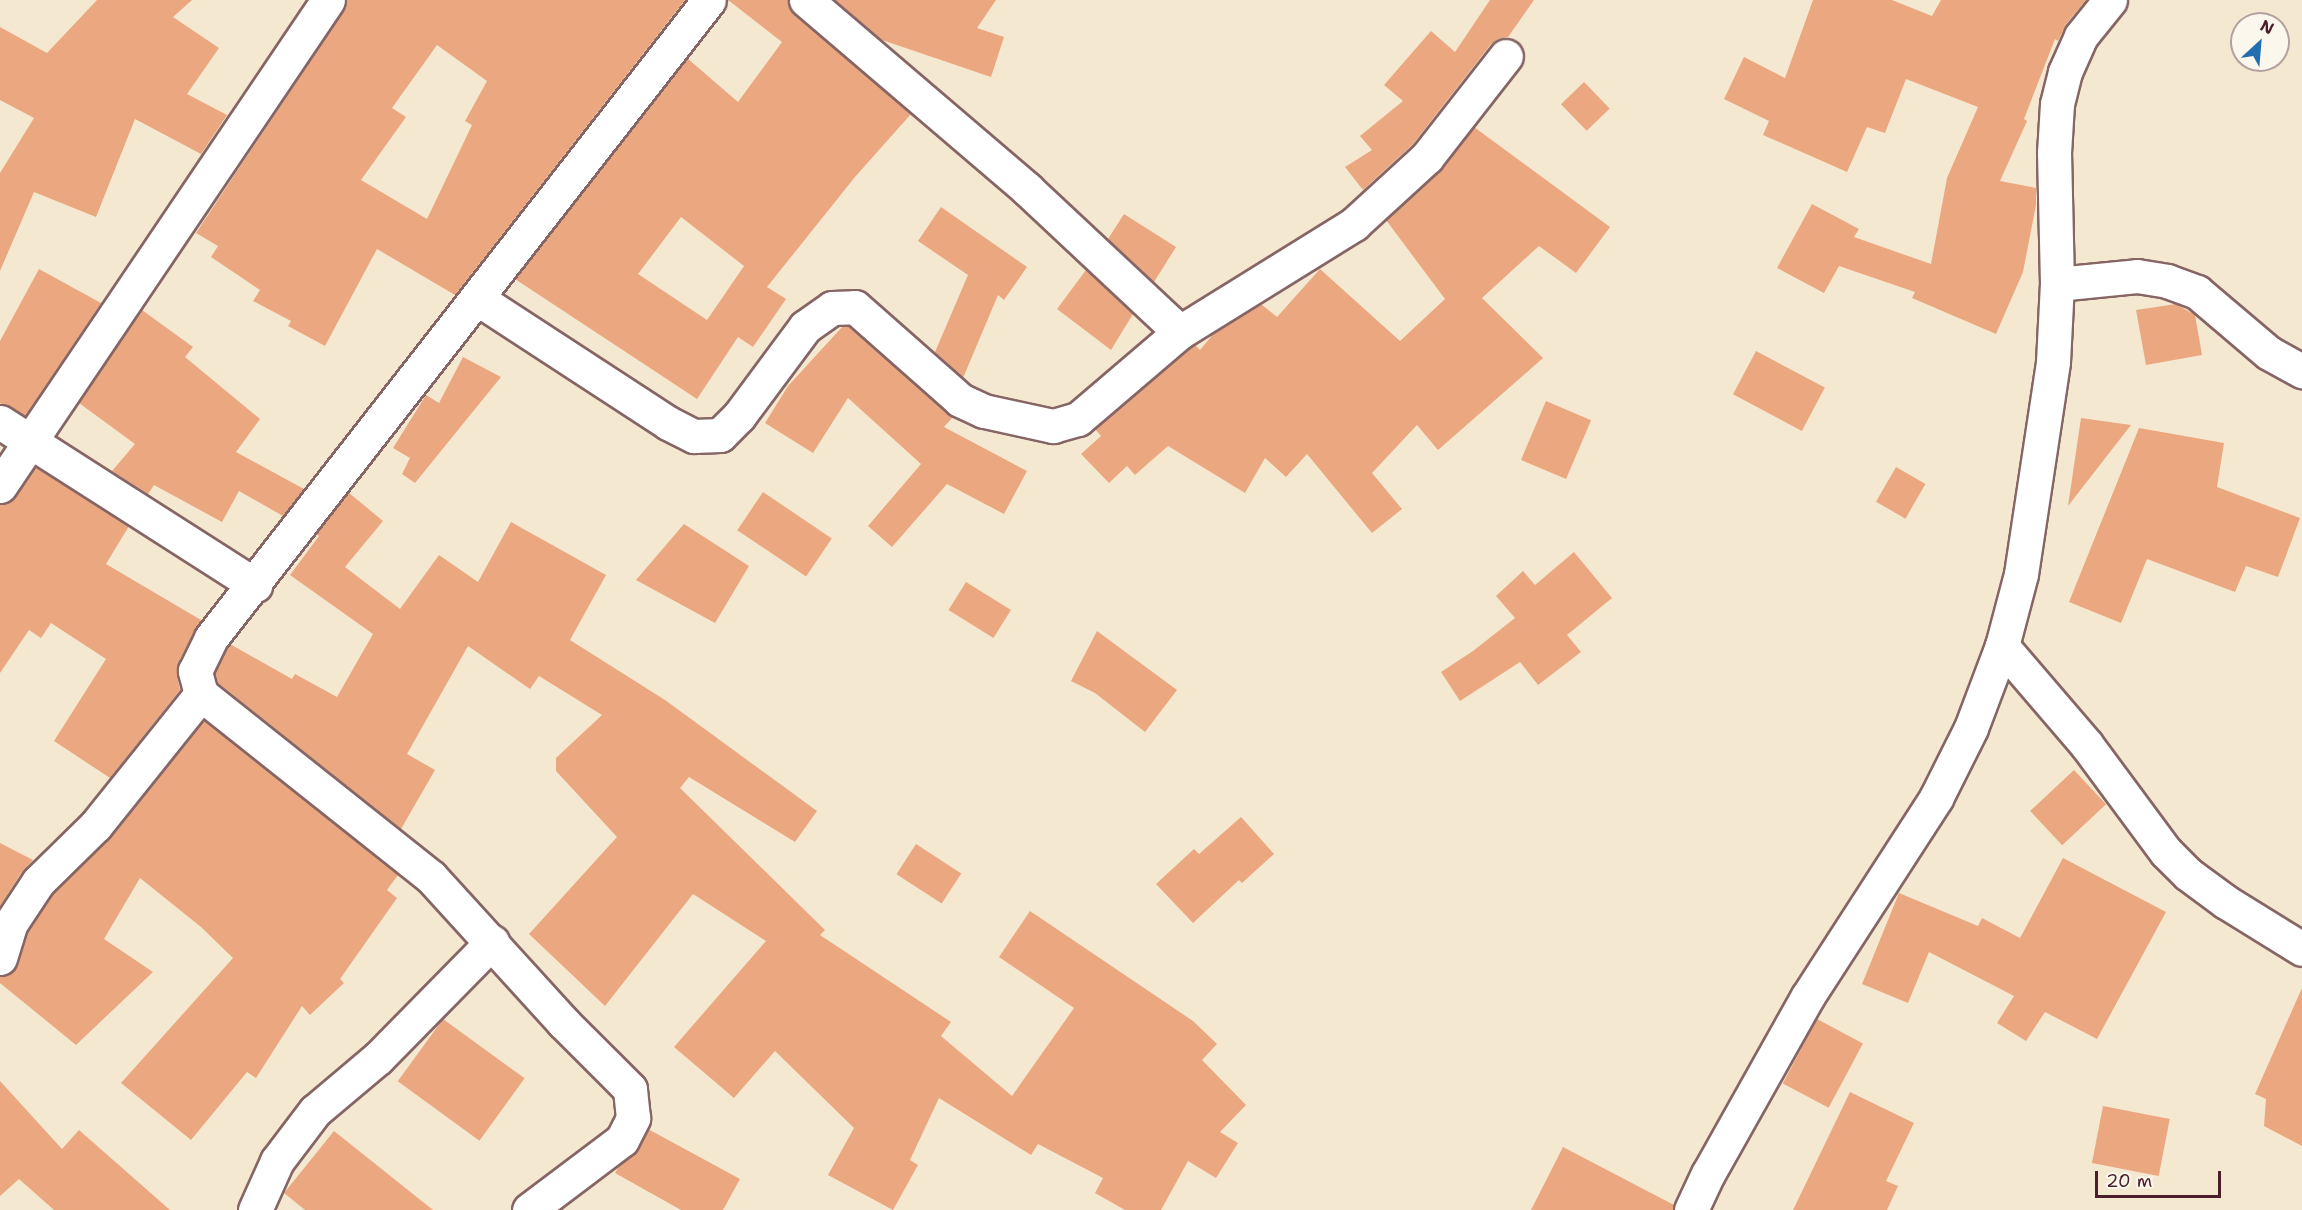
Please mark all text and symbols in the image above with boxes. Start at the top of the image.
north arrow [2230,12,2290,72]
text: N [2257,15,2278,39]
scale bar [2098,1159,2224,1197]
text: 20 m [2106,1169,2152,1193]

